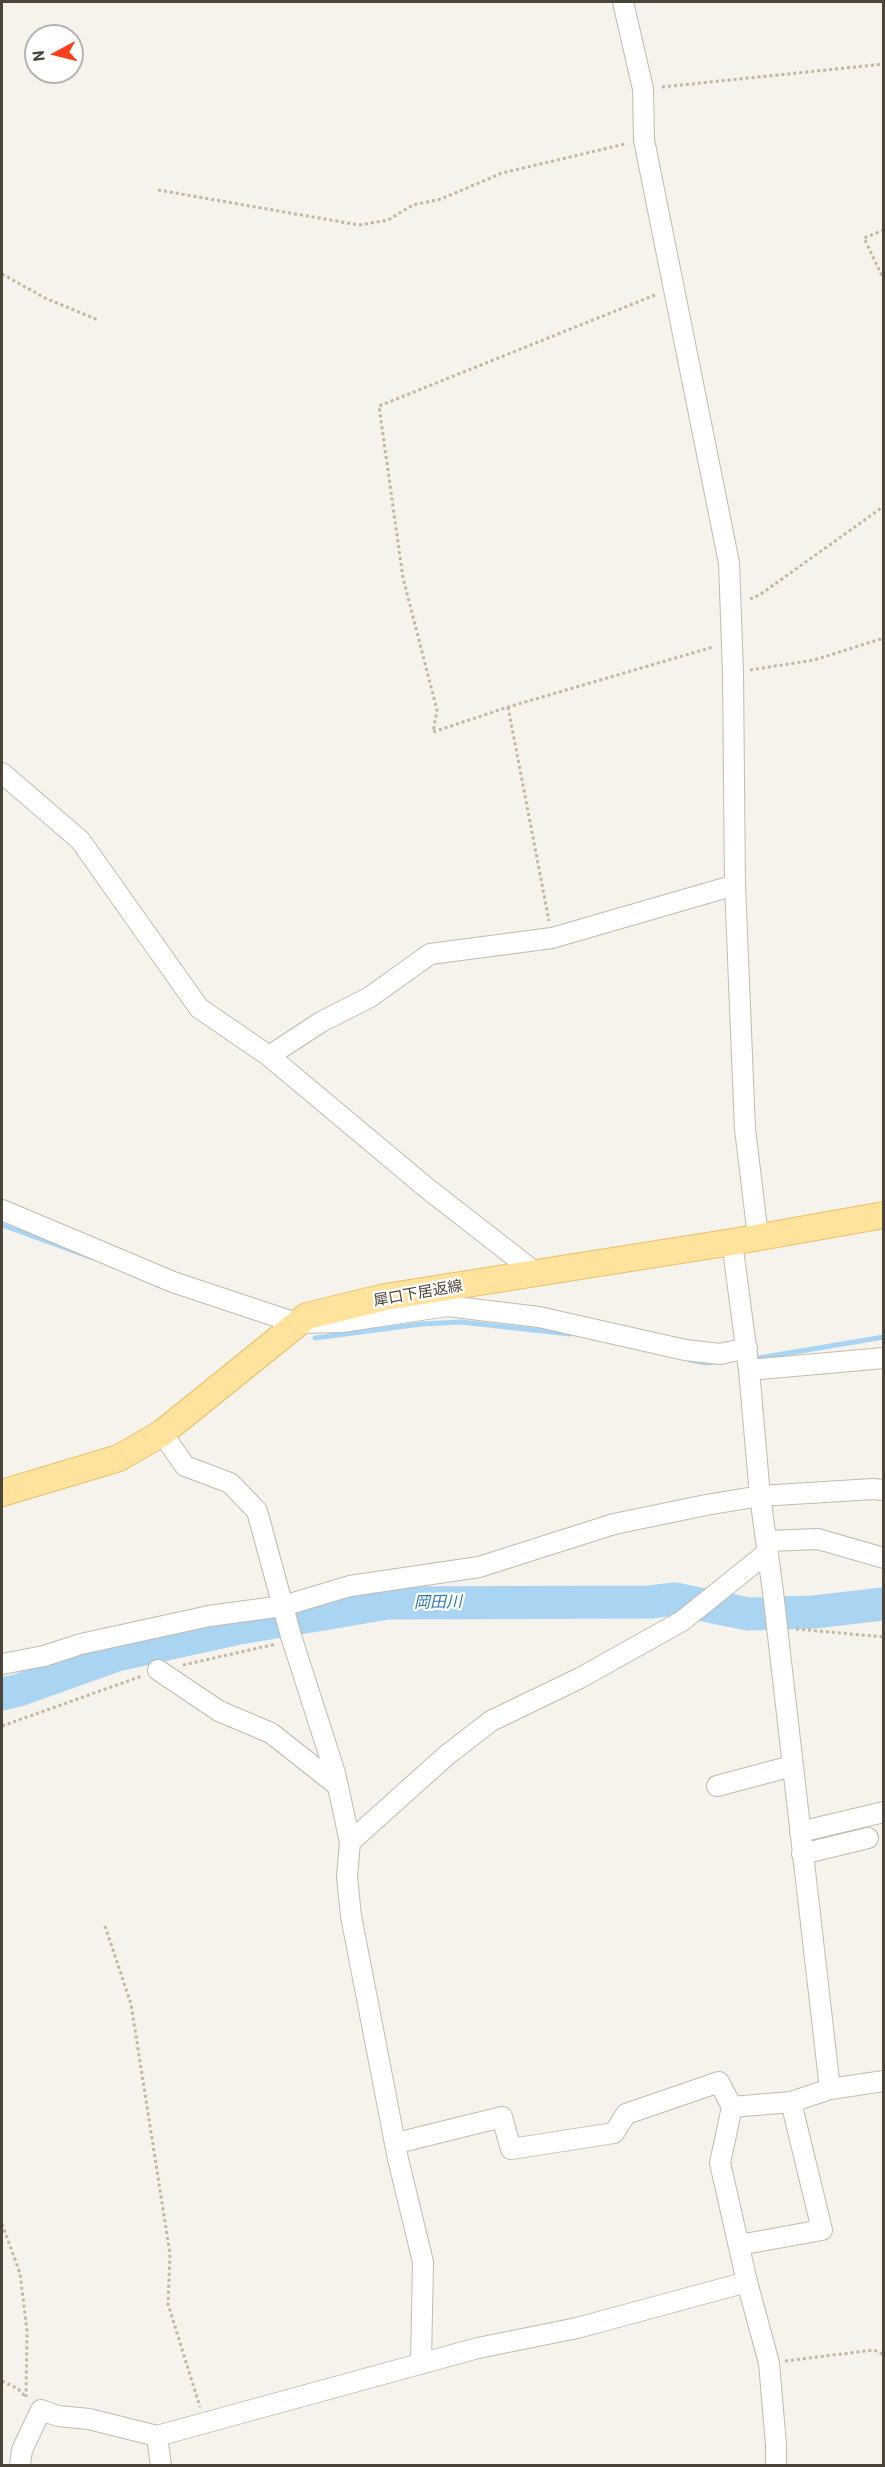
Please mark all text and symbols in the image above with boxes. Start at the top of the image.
north arrow [24,24,84,84]
text: N [28,50,48,62]
street label: 犀口下居返線 [372,1276,464,1310]
water label: 岡田川 [414,1592,462,1612]

